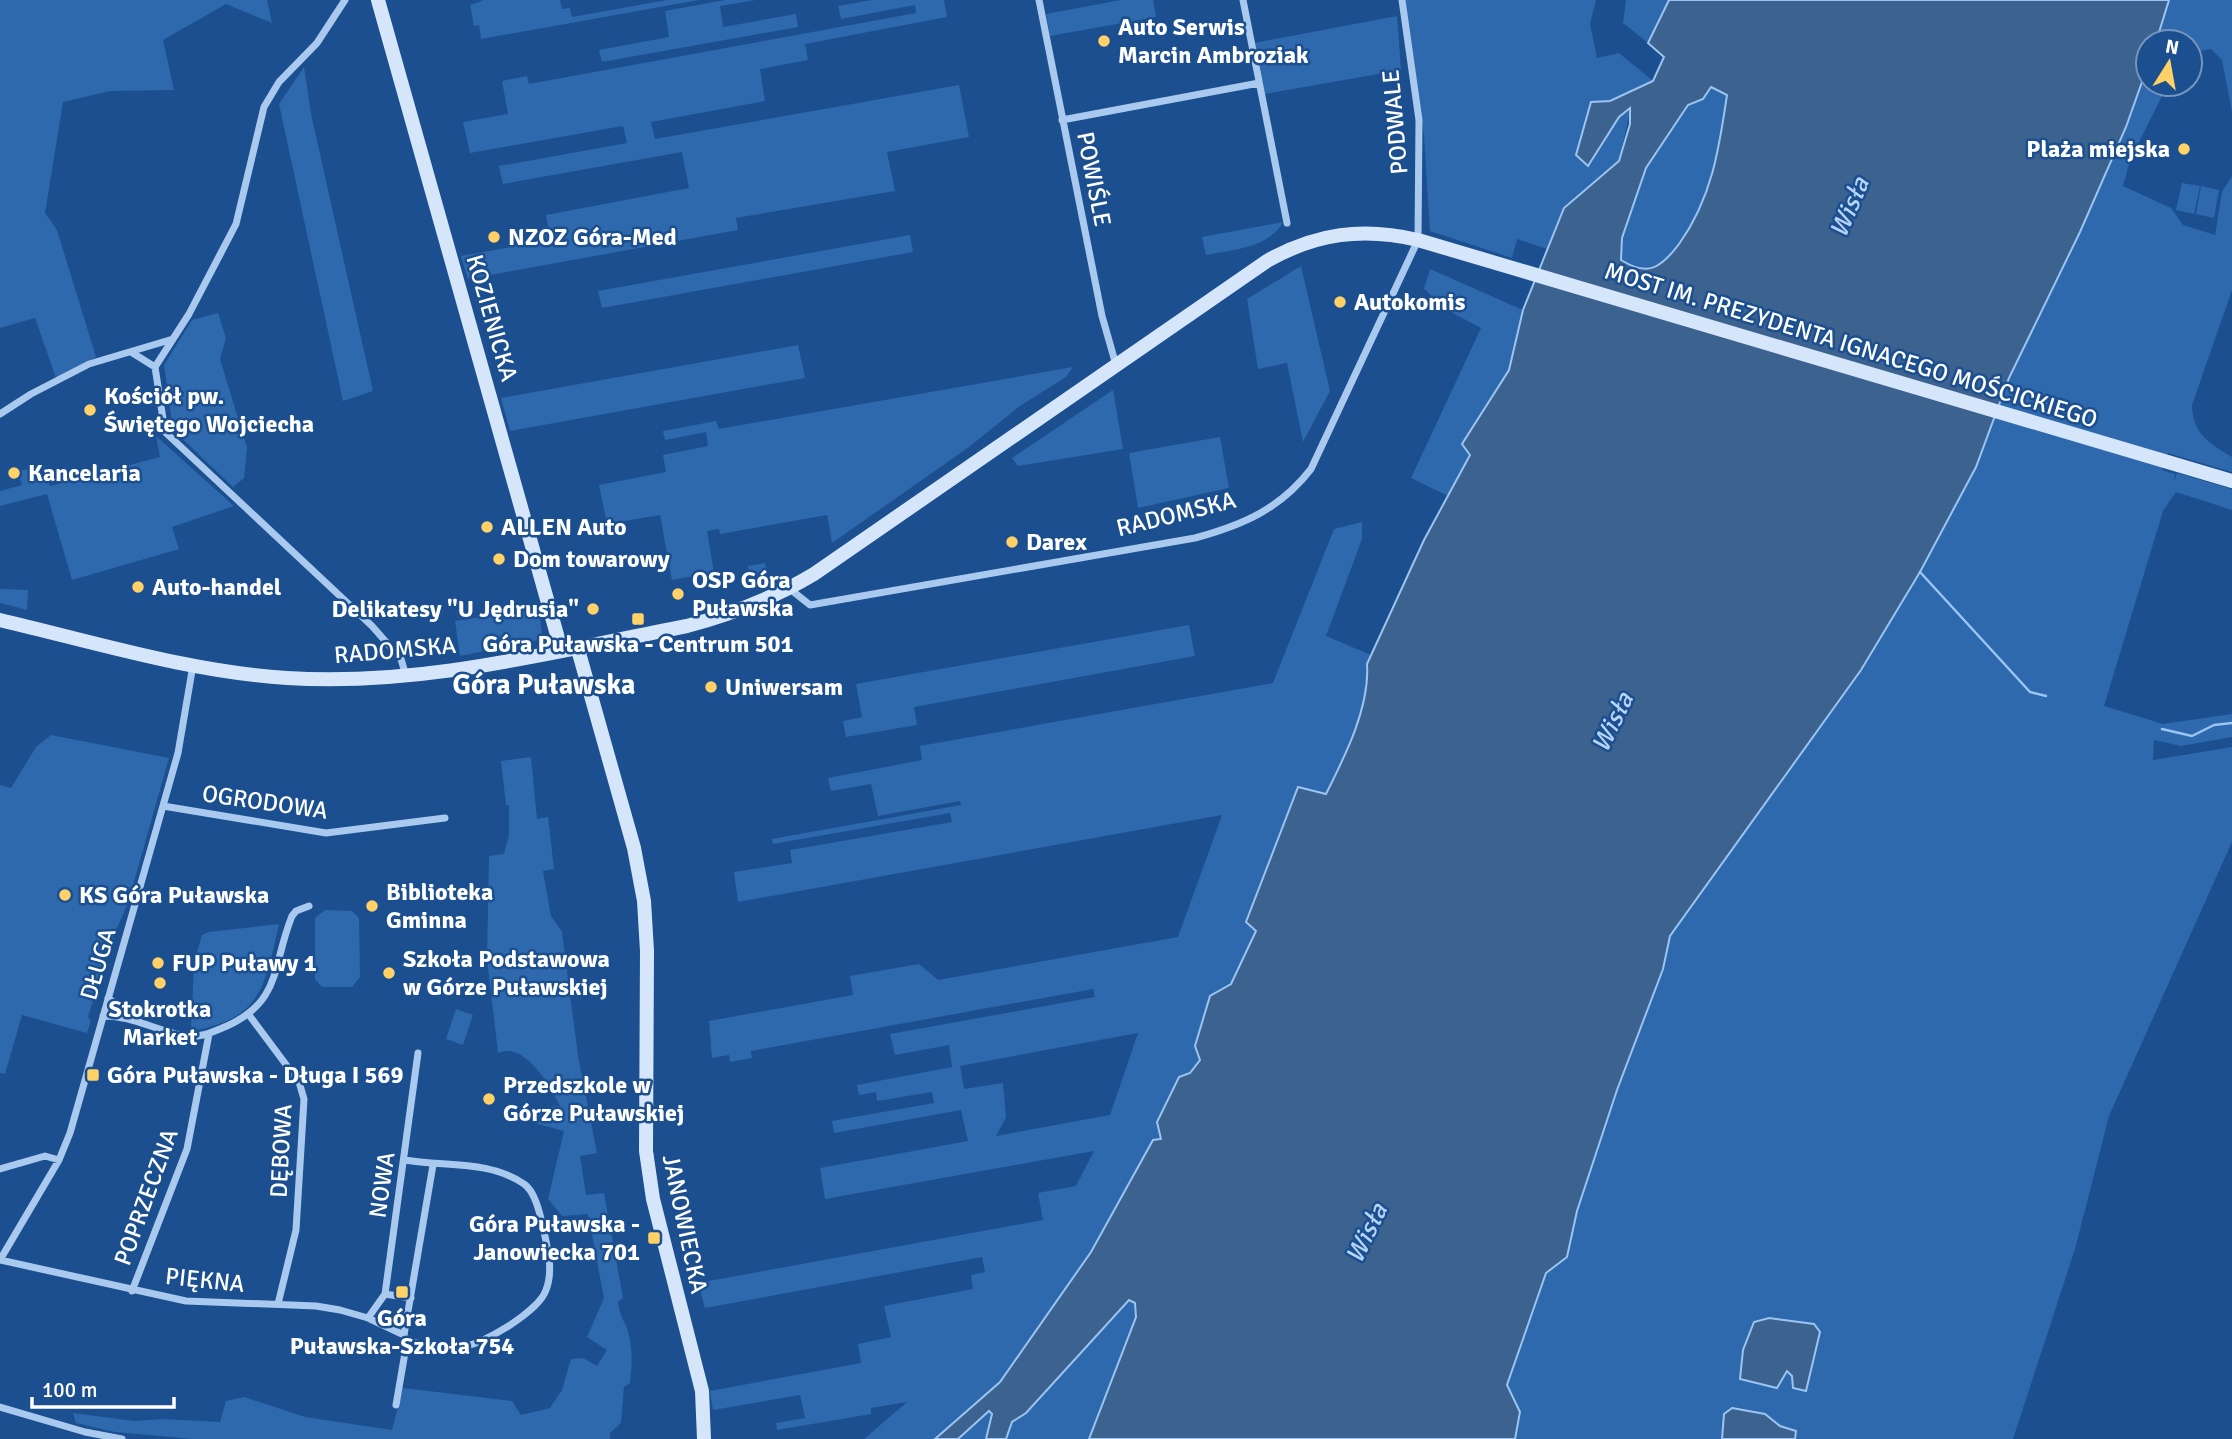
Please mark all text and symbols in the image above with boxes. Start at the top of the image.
place label: Auto Serwis Marcin Ambroziak [1118,12,1309,70]
north arrow [2134,28,2204,98]
marker: Auto Serwis Marcin Ambroziak [1096,33,1112,49]
text: N [2163,34,2181,60]
street label: PODWALE [1375,68,1415,176]
street label: POWIŚLE [1070,129,1118,229]
place label: Plaża miejska [2026,134,2170,164]
marker: Plaża miejska [2176,141,2192,157]
water label: Wisła [1823,172,1877,242]
place label: NZOZ Góra-Med [508,222,677,252]
marker: NZOZ Góra-Med [486,229,502,245]
street label: KOZIENICKA [460,251,524,385]
street label: MOST IM. PREZYDENTA IGNACEGO MOŚCICKIEGO [1601,256,2101,434]
place label: Autokomis [1354,287,1466,317]
marker: Autokomis [1332,294,1348,310]
place label: Kościół pw. Świętego Wojciecha [104,381,314,439]
marker: Kościół pw. Świętego Wojciecha [82,402,98,418]
place label: Kancelaria [28,458,141,488]
marker: Kancelaria [6,465,22,481]
street label: RADOMSKA [1113,485,1239,543]
place label: ALLEN Auto [501,512,627,542]
marker: ALLEN Auto [479,519,495,535]
place label: Darex [1026,527,1087,557]
marker: Darex [1004,534,1020,550]
place label: Dom towarowy [513,544,670,574]
marker: Dom towarowy [491,551,507,567]
place label: OSP Góra Puławska [692,565,794,623]
place label: Auto-handel [152,572,282,602]
marker: Auto-handel [130,579,146,595]
marker: OSP Góra Puławska [670,586,686,602]
place label: Delikatesy "U Jędrusia" [331,594,579,624]
marker: Delikatesy "U Jędrusia" [585,601,601,617]
marker: Góra Puławska - Centrum 501 [630,611,646,627]
place label: Góra Puławska - Centrum 501 [482,629,794,659]
street label: RADOMSKA [333,630,457,670]
district label: Góra Puławska [453,668,635,702]
place label: Uniwersam [725,672,843,702]
marker: Uniwersam [703,679,719,695]
water label: Wisła [1585,687,1641,757]
street label: OGRODOWA [200,778,330,826]
place label: Biblioteka Gminna [386,877,493,935]
place label: KS Góra Puławska [79,880,269,910]
marker: KS Góra Puławska [57,887,73,903]
marker: Biblioteka Gminna [364,898,380,914]
street label: DŁUGA [73,924,123,1004]
place label: Szkoła Podstawowa w Górze Puławskiej [403,944,610,1002]
place label: FUP Puławy 1 [172,948,317,978]
marker: FUP Puławy 1 [150,955,166,971]
marker: Szkoła Podstawowa w Górze Puławskiej [381,965,397,981]
marker: Stokrotka Market [152,975,168,991]
place label: Stokrotka Market [109,994,211,1052]
place label: Góra Puławska - Długa I 569 [107,1060,404,1090]
marker: Góra Puławska - Długa I 569 [85,1067,101,1083]
place label: Przedszkole w Górze Puławskiej [503,1070,684,1128]
marker: Przedszkole w Górze Puławskiej [481,1091,497,1107]
street label: DĘBOWA [264,1103,298,1199]
street label: POPRZECZNA [107,1124,185,1269]
street label: NOWA [363,1150,402,1220]
street label: JANOWIECKA [656,1152,714,1297]
water label: Wisła [1339,1198,1395,1268]
place label: Góra Puławska - Janowiecka 701 [469,1209,640,1267]
marker: Góra Puławska - Janowiecka 701 [646,1230,662,1246]
street label: PIĘKNA [164,1261,246,1299]
marker: Góra Puławska-Szkoła 754 [394,1284,410,1300]
place label: Góra Puławska-Szkoła 754 [290,1303,514,1361]
scale bar [32,1366,173,1410]
text: 100 m [42,1377,97,1403]

